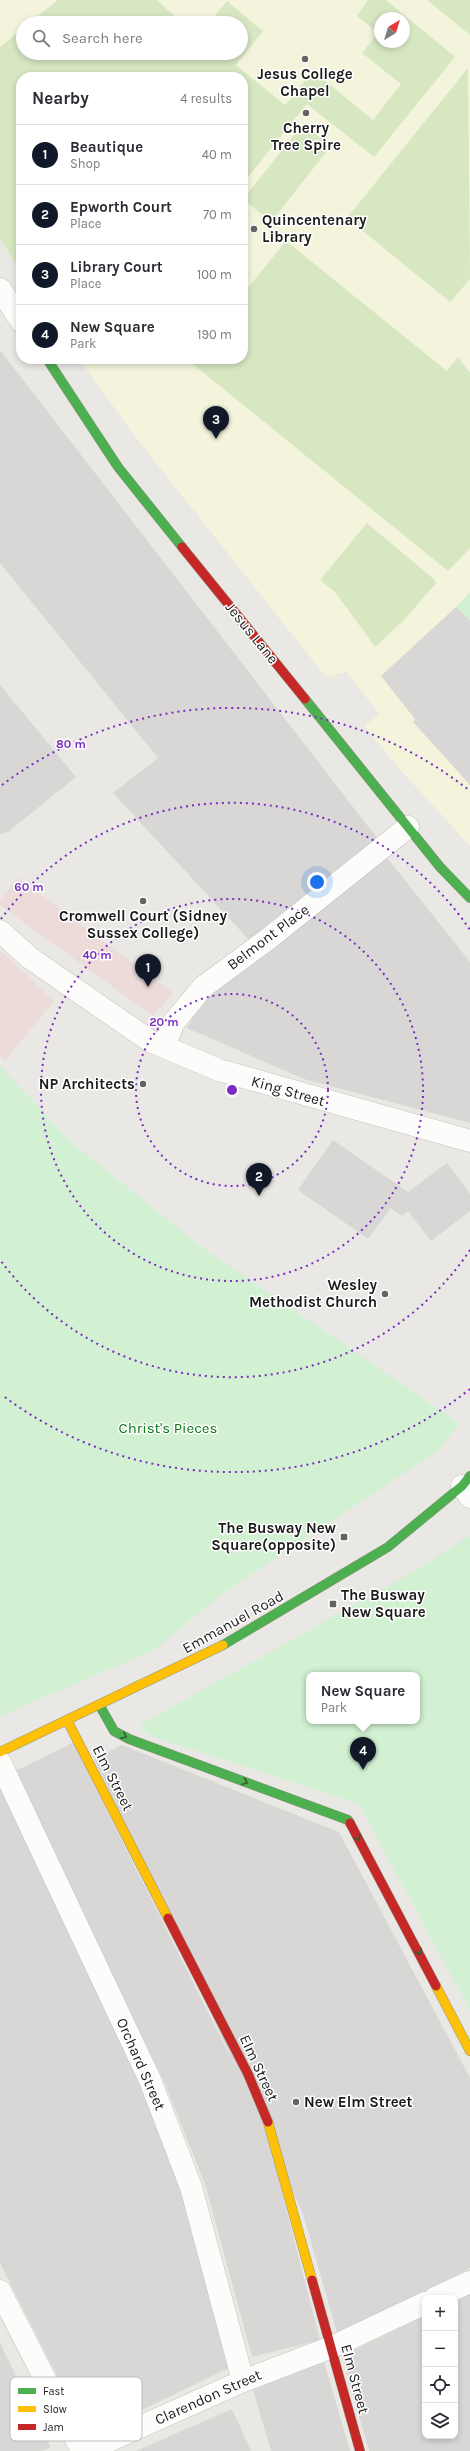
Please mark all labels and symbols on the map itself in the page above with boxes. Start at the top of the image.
north arrow [374,12,410,48]
marker: Jesus College Chapel [300,54,310,64]
place label: Jesus College Chapel [257,65,353,100]
marker: Cherry Tree Spire [301,108,311,118]
place label: Cherry Tree Spire [271,119,341,154]
place label: Quincentenary Library [262,211,367,246]
marker: Quincentenary Library [249,224,259,234]
pin: 3 [203,406,229,439]
street label: Jesus Lane [222,599,282,667]
text: 80 m [56,737,86,751]
your location [307,872,327,892]
text: 60 m [14,880,44,894]
marker: Cromwell Court (Sidney Sussex College) [138,896,148,906]
street label: Belmont Place [223,900,313,974]
place label: Cromwell Court (Sidney Sussex College) [59,907,227,942]
text: 40 m [82,948,112,962]
pin: 1 [135,954,161,987]
text: 20 m [149,1015,179,1029]
street label: King Street [249,1072,327,1110]
place label: NP Architects [39,1075,135,1093]
marker: NP Architects [138,1079,148,1089]
centre of rings [225,1083,239,1097]
pin: 2 [246,1163,272,1196]
place label: Wesley Methodist Church [249,1276,377,1311]
marker: Wesley Methodist Church [380,1289,390,1299]
park label: Christ's Pieces [119,1419,217,1437]
place label: The Busway New Square(opposite) [211,1519,337,1554]
marker: The Busway New Square(opposite) [339,1532,349,1542]
place label: The Busway New Square [341,1586,426,1621]
street label: Emmanuel Road [179,1587,287,1657]
marker: The Busway New Square [328,1599,338,1609]
one-way arrow [119,1731,127,1739]
pin: 4 [350,1737,376,1770]
street label: Elm Street [89,1742,137,1814]
one-way arrow [242,1777,249,1786]
one-way arrow [353,1834,360,1841]
one-way arrow [415,1948,422,1956]
street label: Orchard Street [113,2015,170,2113]
street label: Elm Street [236,2032,282,2104]
place label: New Elm Street [304,2093,413,2111]
marker: New Elm Street [291,2097,301,2107]
street label: Elm Street [337,2342,373,2416]
street label: Clarendon Street [152,2365,264,2429]
legend [10,2377,142,2441]
text: Fast [43,2385,64,2398]
text: Slow [43,2403,67,2416]
text: Jam [43,2421,64,2434]

